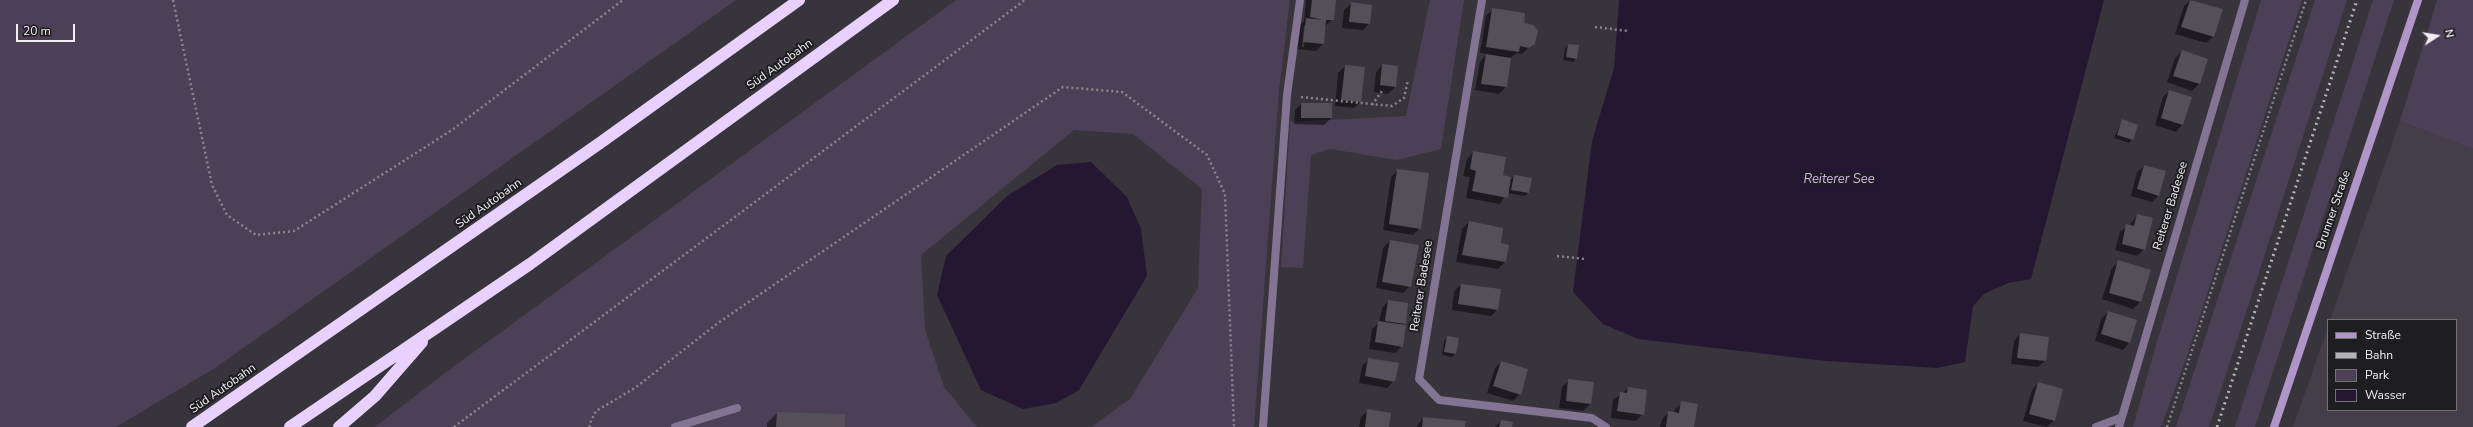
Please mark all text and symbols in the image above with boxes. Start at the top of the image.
scale bar [18,16,77,42]
north arrow [2417,16,2457,56]
text: 20 m [23,23,51,39]
text: N [2441,28,2457,39]
street label: Süd Autobahn [744,36,816,94]
street label: Reiterer Badesee [2151,160,2191,252]
street label: Brunner Straße [2314,169,2354,251]
water label: Reiterer See [1803,172,1875,188]
street label: Süd Autobahn [453,176,525,232]
street label: Reiterer Badesee [1408,239,1436,333]
legend [2327,319,2457,411]
text: Straße [2365,327,2401,343]
text: Bahn [2365,347,2393,363]
street label: Süd Autobahn [187,361,259,417]
text: Park [2365,367,2389,383]
text: Wasser [2365,387,2406,403]

